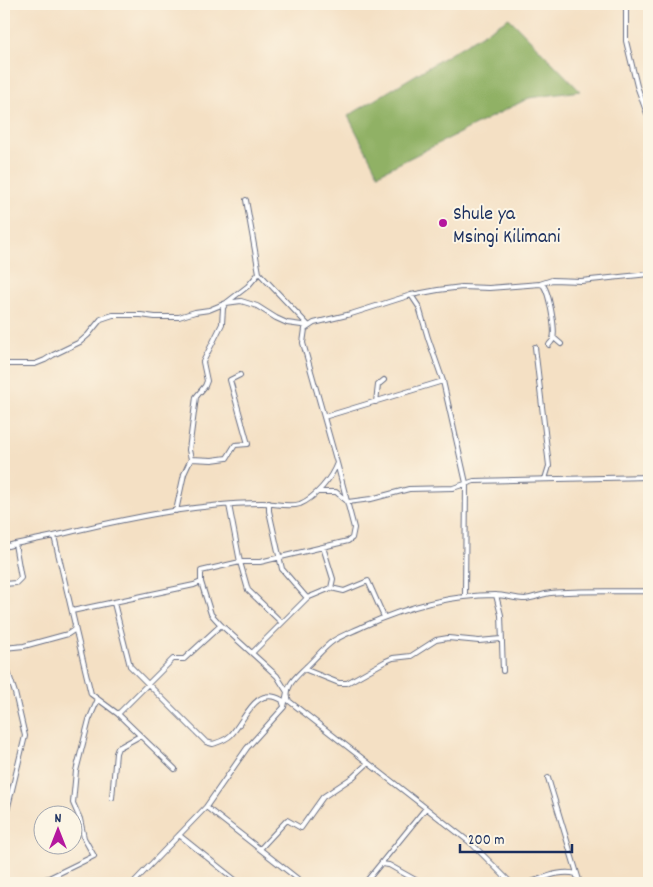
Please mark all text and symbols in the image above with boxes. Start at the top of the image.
place label: Shule ya Msingi Kilimani [453,201,561,252]
marker: Shule ya Msingi Kilimani [437,217,449,229]
north arrow [32,804,82,854]
text: N [55,809,62,829]
scale bar [460,822,573,854]
text: 200 m [468,830,505,852]

